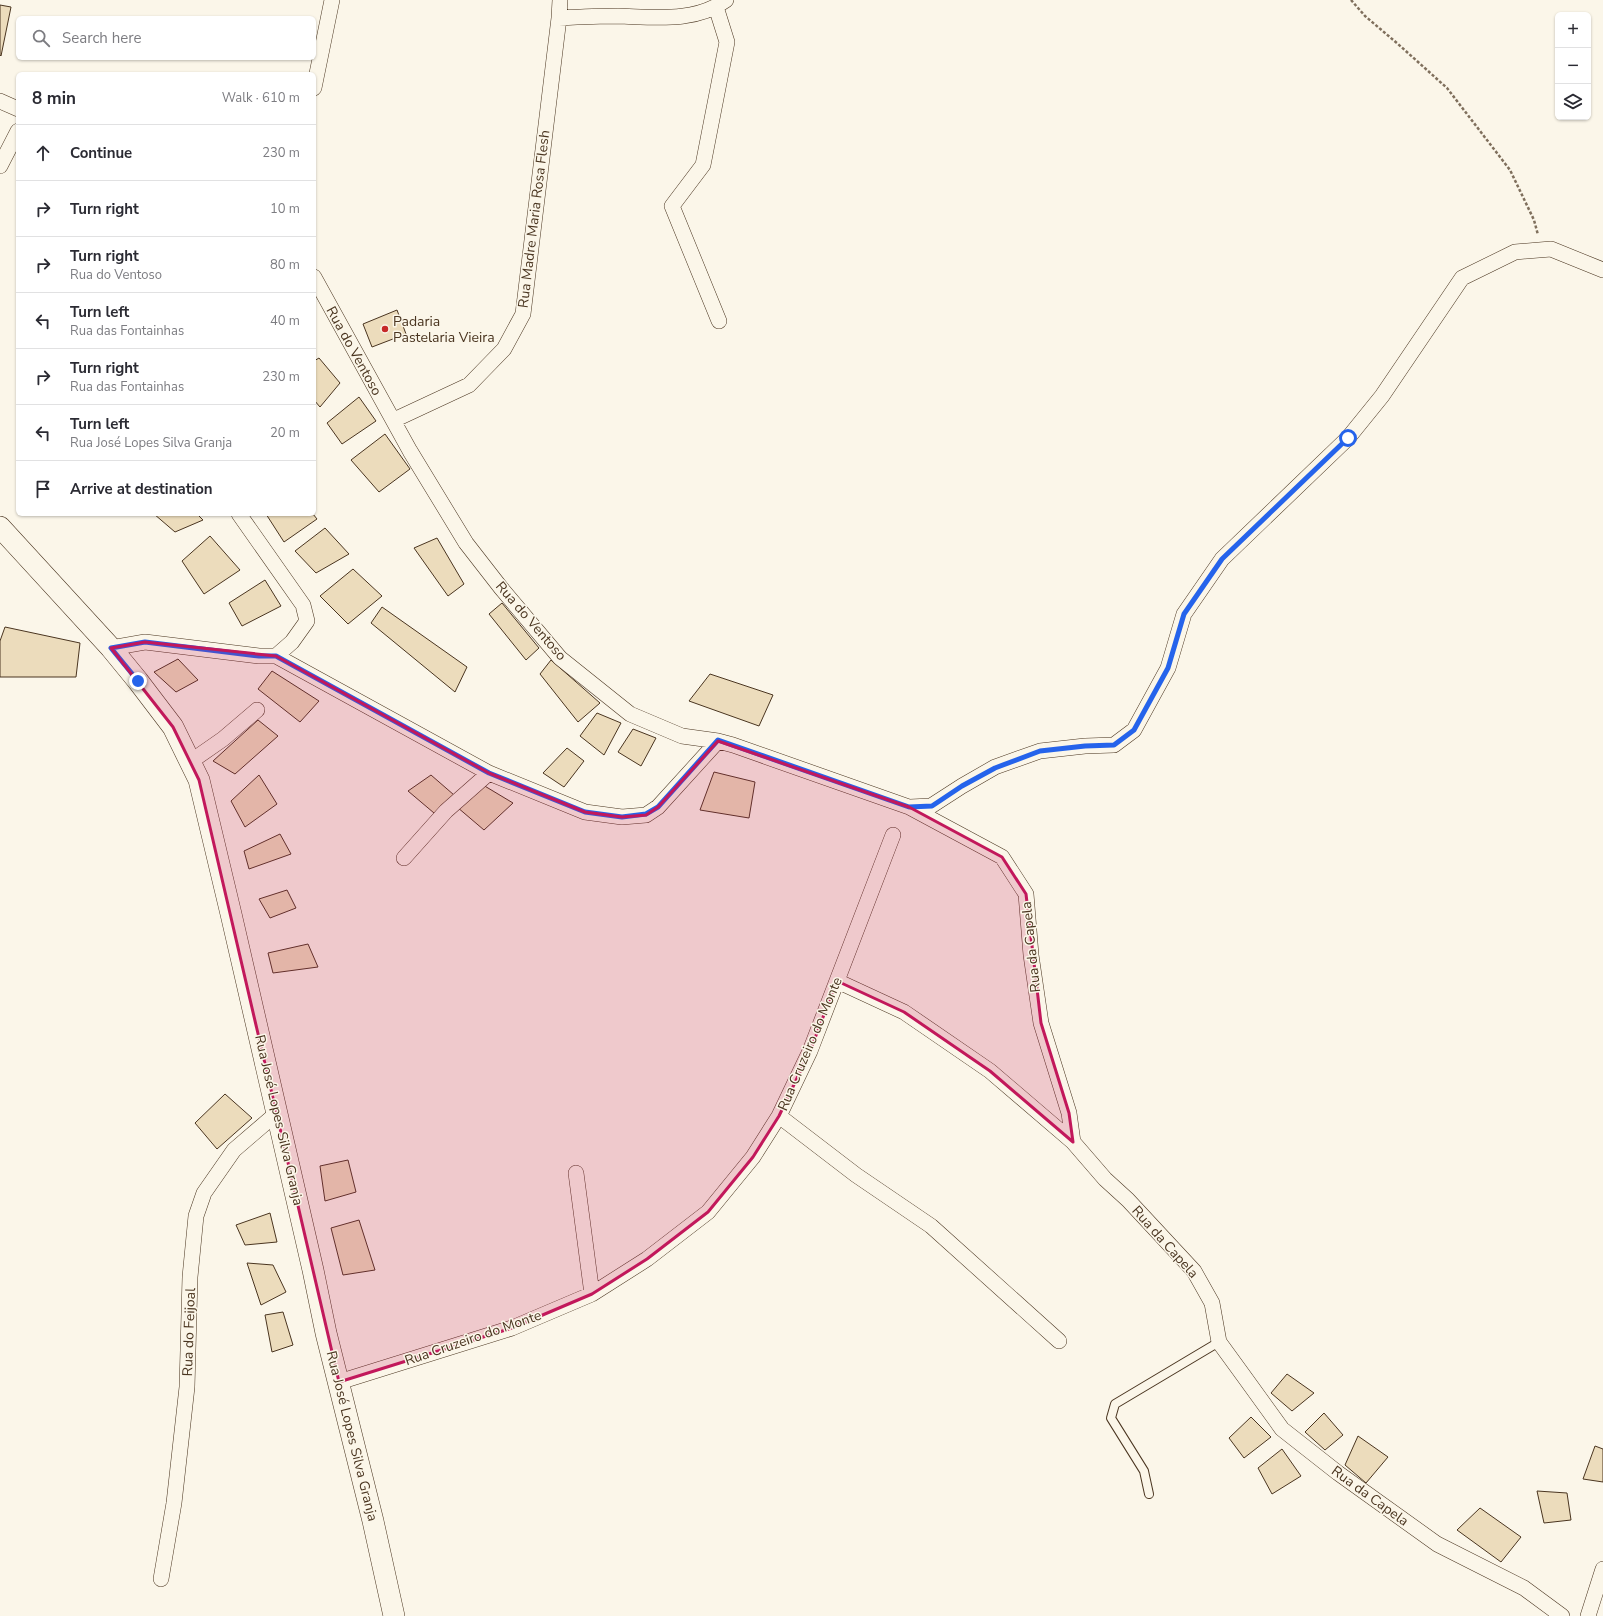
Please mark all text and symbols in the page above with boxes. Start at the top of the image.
map controls [1555,12,1591,120]
button: + [1555,12,1591,48]
search box [16,16,316,60]
icon: search [30,27,52,49]
text: Search here [62,28,142,48]
button: − [1555,48,1591,84]
button: layers [1555,84,1591,120]
text: 8 min [32,87,76,110]
text: Walk · 610 m [222,89,300,107]
street label: Rua Madre Maria Rosa Flesh [514,129,554,309]
icon: ahead [32,142,54,164]
text: Continue [70,143,132,163]
text: 230 m [262,144,300,162]
icon: right [32,198,54,220]
text: Turn right [70,199,139,219]
text: 10 m [270,200,300,218]
text: Turn right [70,246,139,266]
icon: right [32,254,54,276]
text: 80 m [270,256,300,274]
text: Rua do Ventoso [70,266,162,284]
text: Turn left [70,302,129,322]
street label: Rua do Ventoso [322,303,386,399]
icon: left [32,310,54,332]
text: 40 m [270,312,300,330]
place label: Padaria Pastelaria Vieira [393,312,495,347]
text: Rua das Fontainhas [70,322,184,340]
marker: Padaria Pastelaria Vieira [380,324,390,334]
text: Turn right [70,358,139,378]
icon: right [32,366,54,388]
text: 230 m [262,368,300,386]
text: Rua das Fontainhas [70,378,184,396]
text: Turn left [70,414,129,434]
icon: left [32,422,54,444]
text: 20 m [270,424,300,442]
route start [1339,429,1357,447]
text: Rua José Lopes Silva Granja [70,434,232,452]
icon: arrive [32,478,54,500]
text: Arrive at destination [70,479,213,499]
street label: Rua do Ventoso [491,577,571,665]
route end [129,672,147,690]
street label: Rua da Capela [1017,901,1045,993]
street label: Rua Cruzeiro do Monte [773,974,847,1114]
street label: Rua José Lopes Silva Granja [250,1033,308,1207]
street label: Rua da Capela [1127,1202,1203,1282]
street label: Rua do Feijoal [178,1287,200,1377]
street label: Rua Cruzeiro do Monte [402,1306,544,1370]
street label: Rua José Lopes Silva Granja [322,1349,382,1523]
street label: Rua da Capela [1328,1462,1412,1530]

